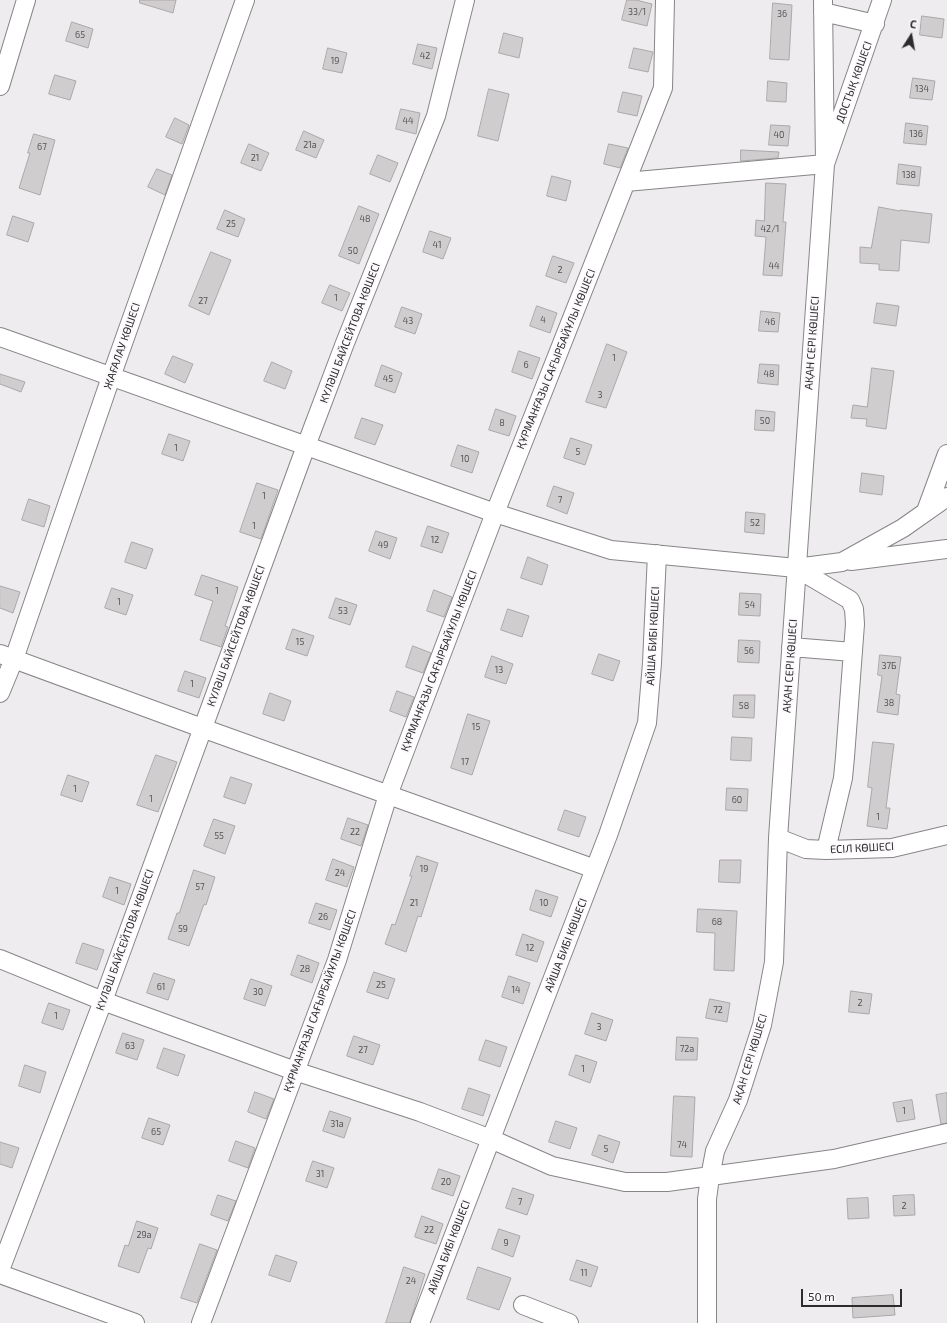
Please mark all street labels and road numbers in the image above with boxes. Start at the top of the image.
street label: ДОСТЫҚ КӨШЕСІ [833,40,875,124]
street label: КҮЛӘШ БАЙСЕЙТОВА КӨШЕСІ [317,261,383,405]
street label: ҚҰРМАНҒАЗЫ САҒЫРБАЙҰЛЫ КӨШЕСІ [514,267,598,451]
street label: АҚАН СЕРІ КӨШЕСІ [802,296,822,390]
street label: ЖАҒАЛАУ КӨШЕСІ [101,301,143,391]
street label: КҮЛӘШ БАЙСЕЙТОВА КӨШЕСІ [204,564,268,708]
street label: ҚҰРМАНҒАЗЫ САҒЫРБАЙҰЛЫ КӨШЕСІ [398,569,480,753]
street label: АЙША БИБІ КӨШЕСІ [644,586,662,686]
street label: АҚАН СЕРІ КӨШЕСІ [780,619,800,713]
street label: ЕСІЛ КӨШЕСІ [830,840,894,856]
street label: КҮЛӘШ БАЙСЕЙТОВА КӨШЕСІ [93,868,157,1012]
street label: АЙША БИБІ КӨШЕСІ [542,896,590,994]
street label: ҚҰРМАНҒАЗЫ САҒЫРБАЙҰЛЫ КӨШЕСІ [281,908,359,1094]
street label: АҚАН СЕРІ КӨШЕСІ [730,1012,770,1106]
street label: АЙША БИБІ КӨШЕСІ [425,1198,473,1296]

